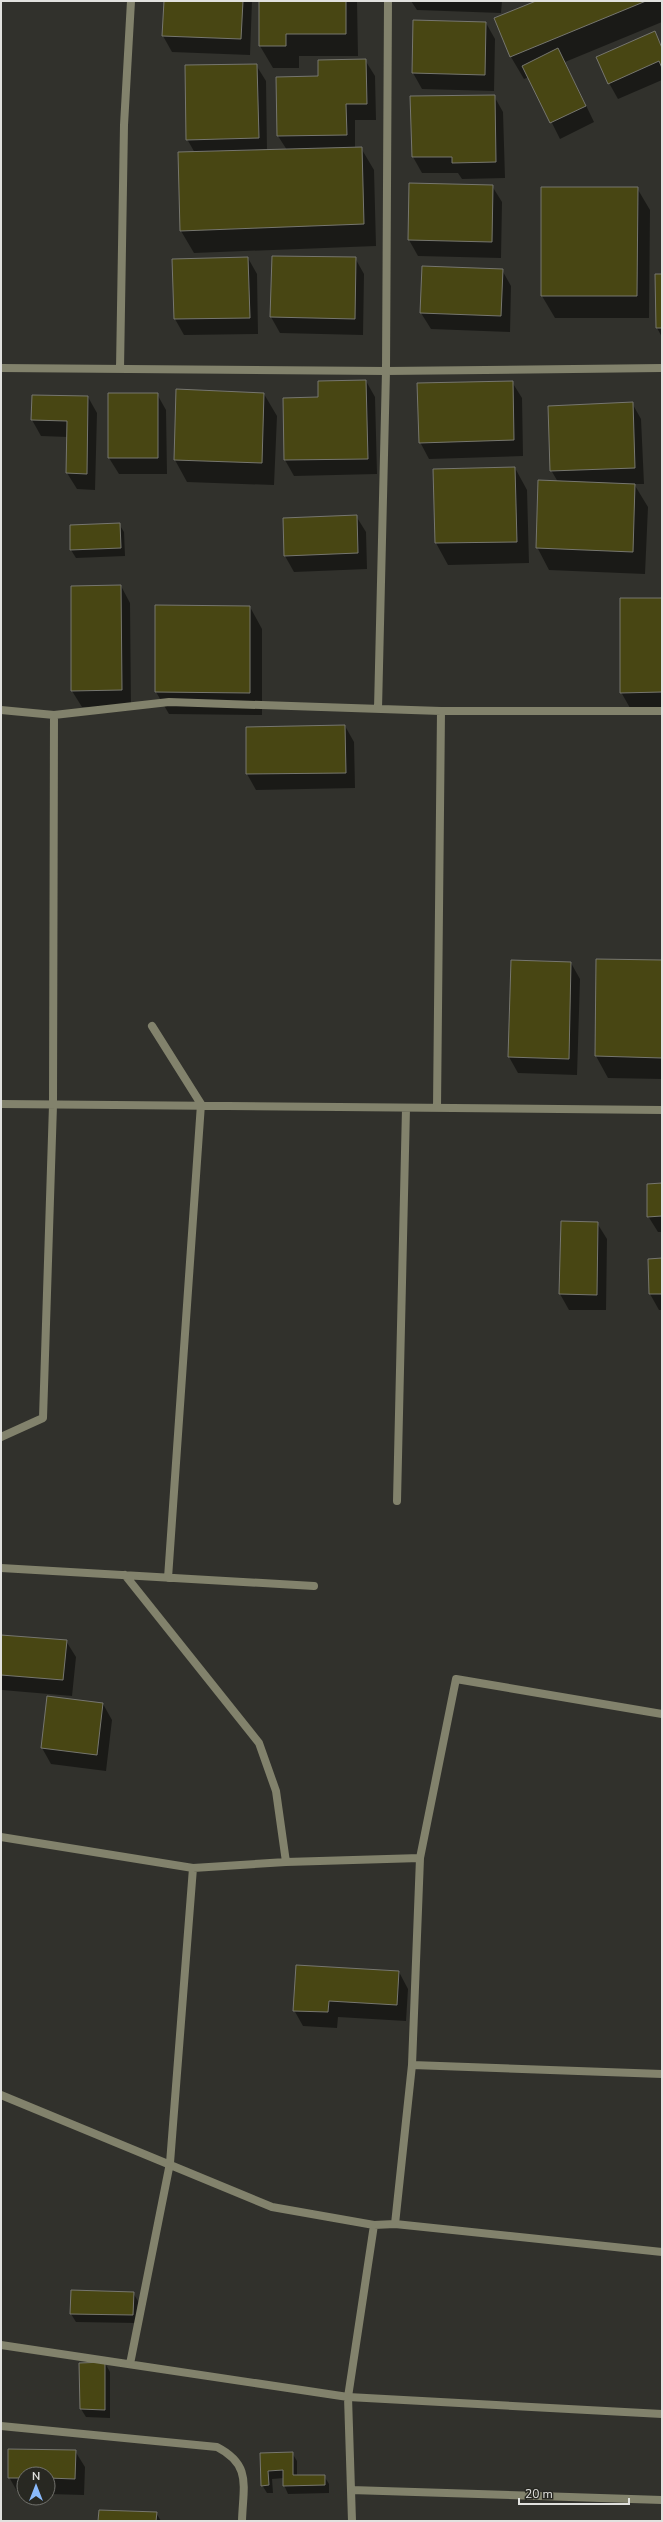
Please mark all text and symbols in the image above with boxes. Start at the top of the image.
north arrow [16,2466,56,2506]
text: N [32,2469,40,2484]
scale bar [519,2480,629,2506]
text: 20 m [525,2486,553,2502]

